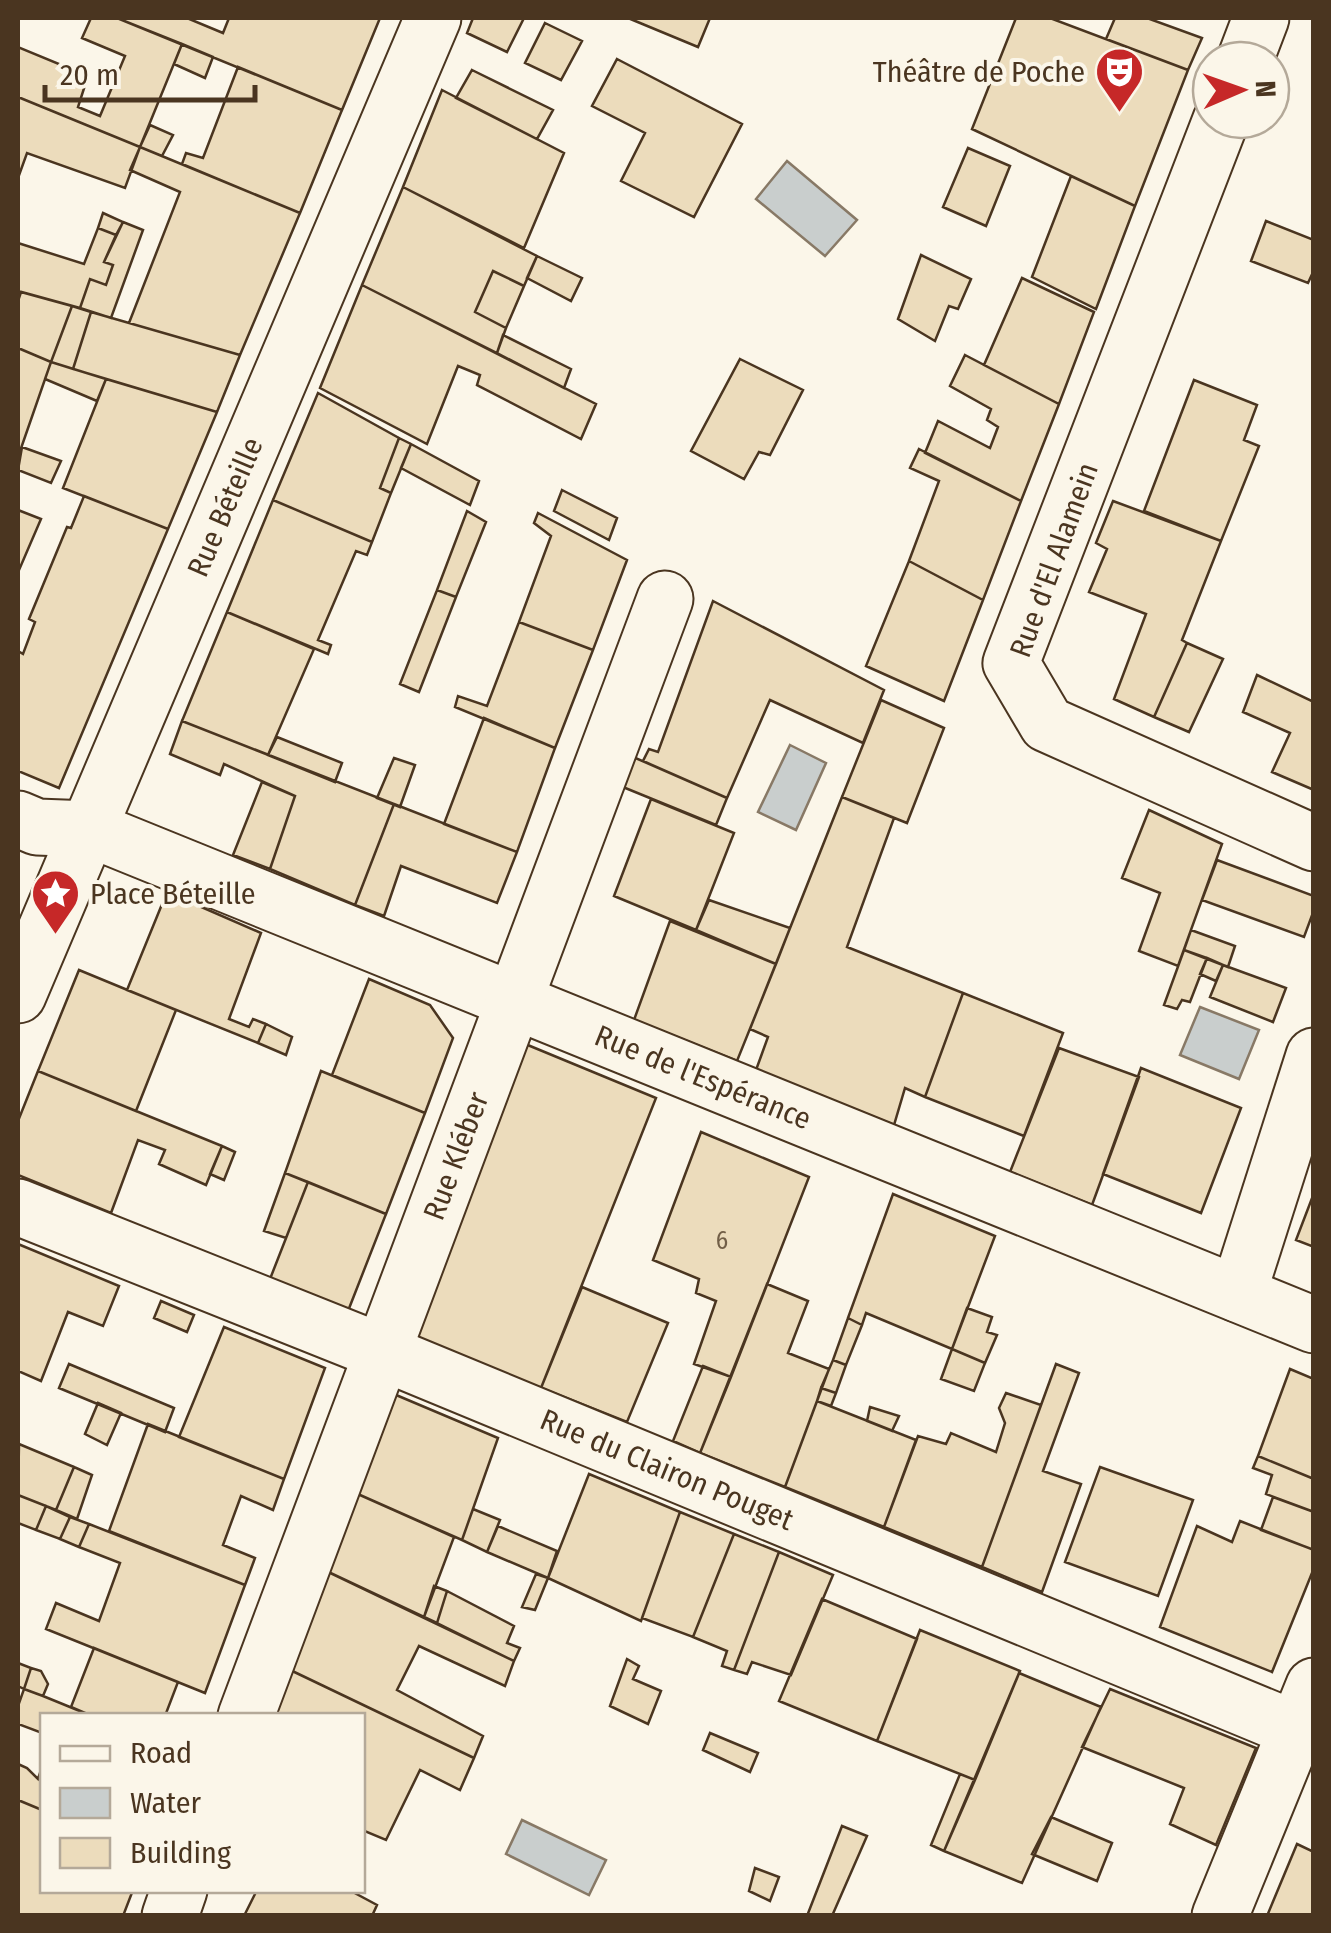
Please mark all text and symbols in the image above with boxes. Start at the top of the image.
scale bar [45,40,255,102]
north arrow [1191,40,1291,140]
theatre icon: Théâtre de Poche [1094,46,1146,114]
place label: Théâtre de Poche [873,54,1085,90]
text: 20 m [60,57,119,93]
text: N [1249,80,1282,98]
street label: Rue Béteille [180,432,271,582]
street label: Rue d'El Alamein [1002,458,1106,662]
place icon: Place Béteille [29,868,81,936]
place label: Place Béteille [90,876,255,912]
street label: Rue de l'Espérance [590,1017,816,1137]
street label: Rue Kléber [416,1087,497,1225]
house number: 6 [716,1226,728,1256]
street label: Rue du Clairon Pouget [535,1401,799,1538]
legend [40,1713,365,1893]
text: Road [130,1735,192,1771]
text: Water [130,1785,201,1821]
text: Building [130,1835,232,1871]

